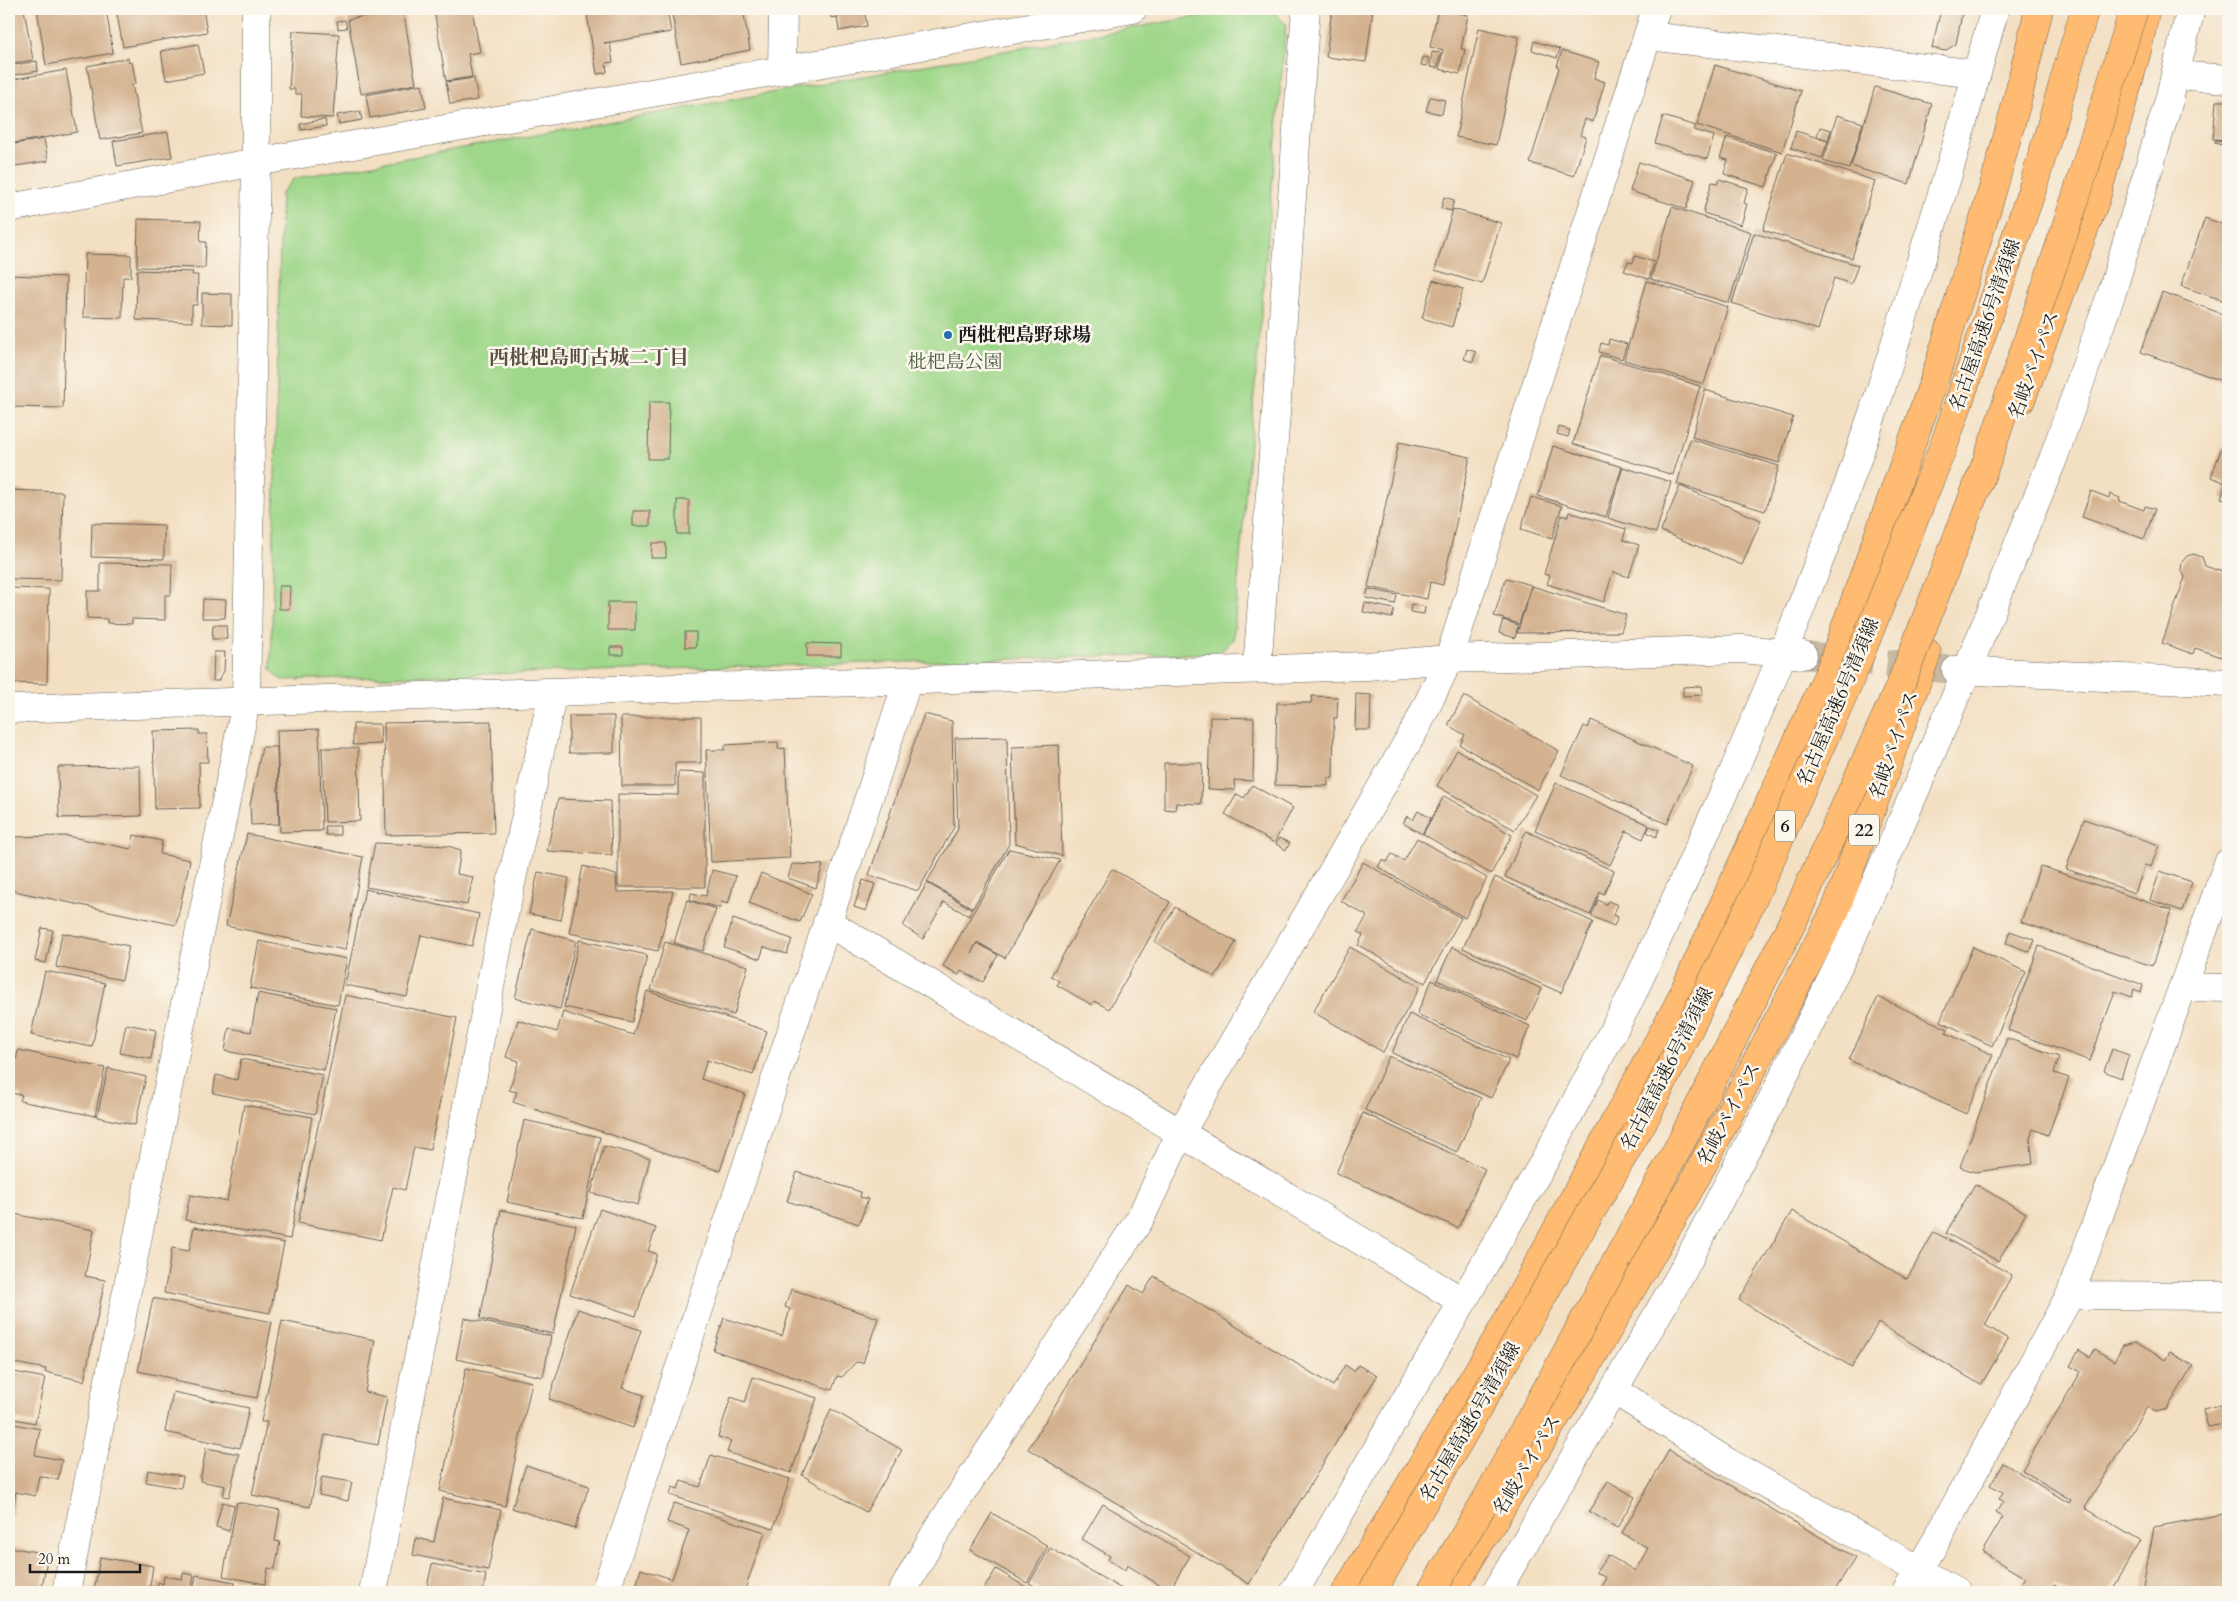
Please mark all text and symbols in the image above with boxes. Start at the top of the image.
street label: 名古屋高速6号清須線 [1943,235,2027,415]
street label: 名岐バイパス [2002,307,2066,423]
place label: 西枇杷島野球場 [958,322,1091,348]
marker: 西枇杷島野球場 [942,329,954,341]
district label: 西枇杷島町古城二丁目 [489,344,689,371]
park label: 枇杷島公園 [907,349,1003,375]
street label: 名古屋高速6号清須線 [1791,614,1885,790]
street label: 名岐バイパス [1863,687,1925,803]
road number: 6 [1775,810,1795,841]
road number: 22 [1849,814,1879,846]
street label: 名古屋高速6号清須線 [1614,983,1720,1155]
street label: 名岐バイパス [1691,1058,1767,1170]
street label: 名古屋高速6号清須線 [1414,1337,1526,1507]
street label: 名岐バイパス [1487,1410,1567,1520]
scale bar [30,1541,140,1573]
text: 20 m [38,1549,70,1569]

